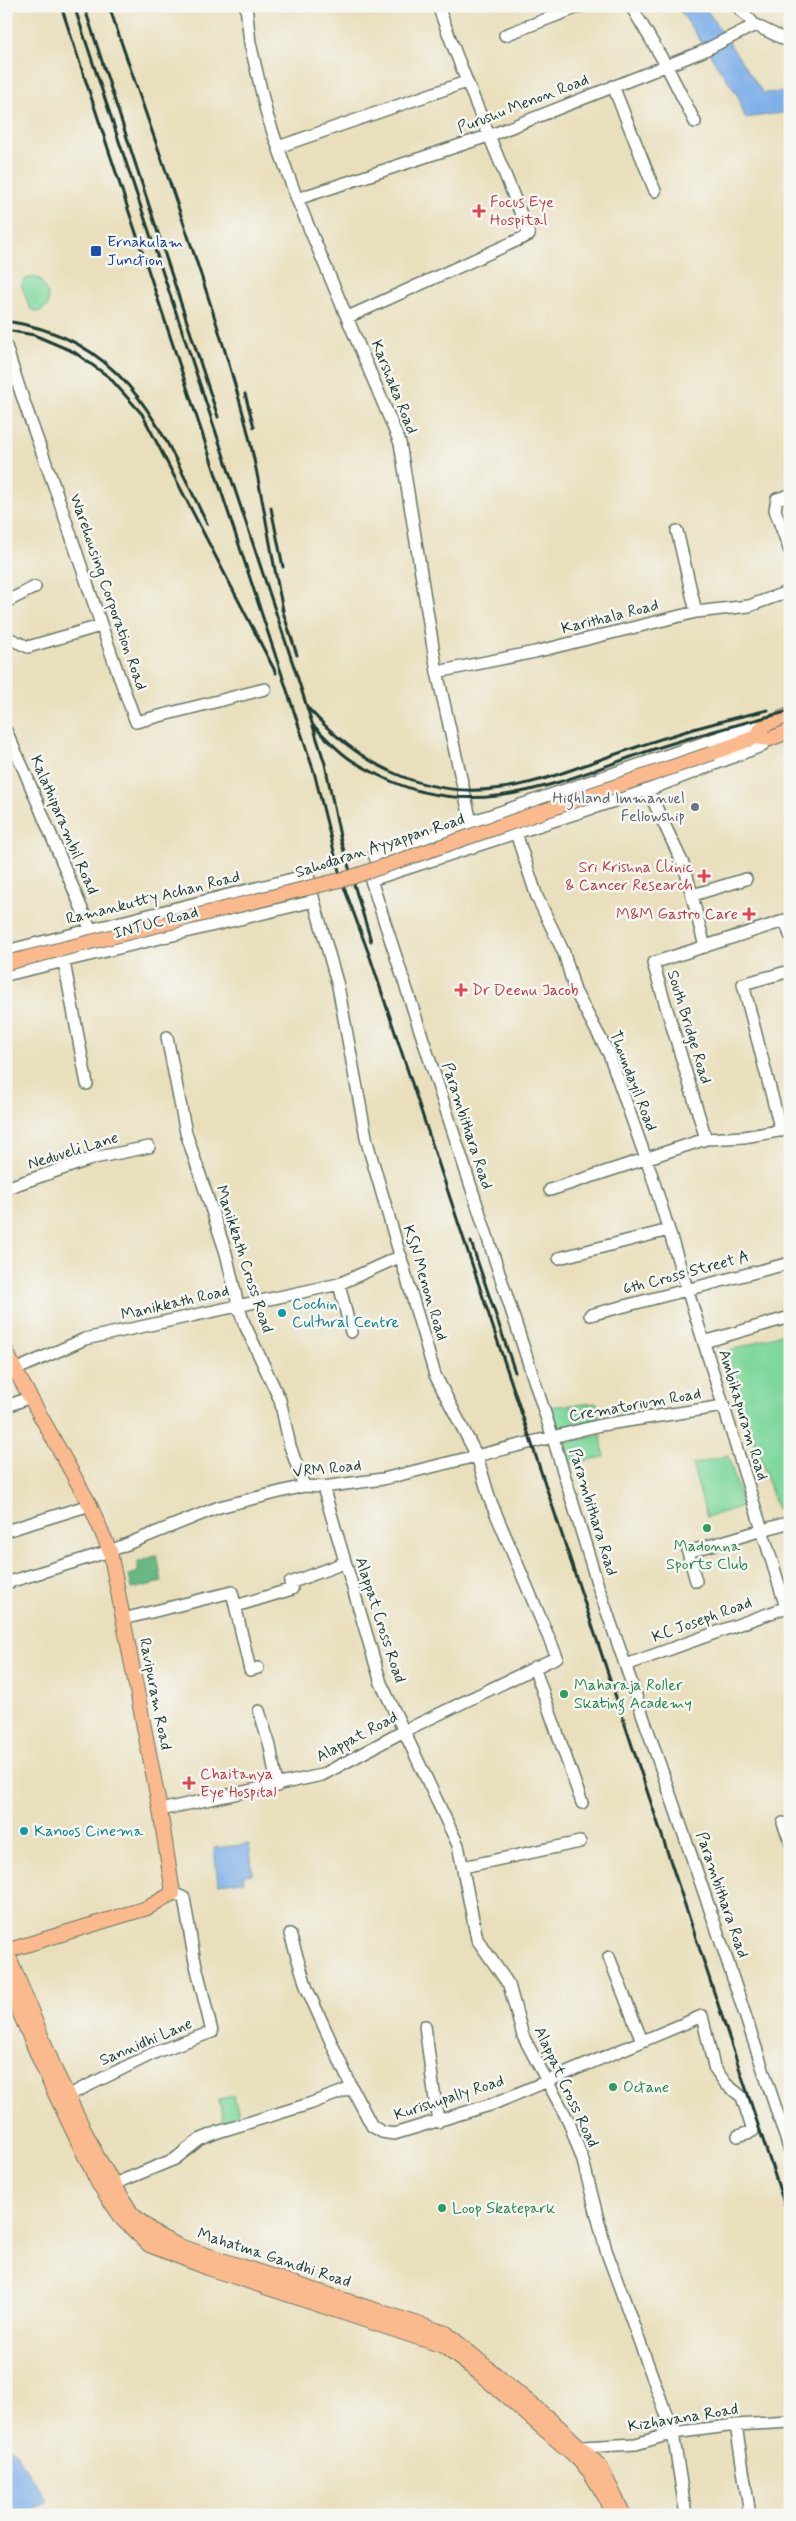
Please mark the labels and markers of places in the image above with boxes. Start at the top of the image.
place label: Focus Eye Hospital [490,192,554,231]
marker: Focus Eye Hospital [472,204,486,218]
place label: Ernakulam Junction [107,232,183,271]
marker: Ernakulam Junction [89,244,103,258]
place label: Highland Immanuel Fellowship [553,788,685,827]
marker: Highland Immanuel Fellowship [689,801,701,813]
place label: Sri Krishna Clinic & Cancer Research [565,857,693,896]
marker: Sri Krishna Clinic & Cancer Research [697,869,711,883]
place label: M&M Gastro Care [616,904,738,925]
marker: M&M Gastro Care [742,907,756,921]
place label: Dr Deenu Jacob [472,980,579,1001]
marker: Dr Deenu Jacob [454,983,468,997]
place label: Cochin Cultural Centre [292,1294,400,1333]
marker: Cochin Cultural Centre [276,1307,288,1319]
marker: Madonna Sports Club [701,1522,713,1534]
place label: Madonna Sports Club [666,1536,748,1575]
place label: Maharaja Roller Skating Academy [574,1675,692,1715]
marker: Maharaja Roller Skating Academy [558,1688,570,1700]
place label: Chaitanya Eye Hospital [200,1764,277,1803]
marker: Chaitanya Eye Hospital [182,1776,196,1790]
place label: Kanoos Cinema [34,1821,143,1842]
marker: Kanoos Cinema [18,1825,30,1837]
place label: Octane [623,2077,669,2098]
marker: Octane [607,2081,619,2093]
place label: Loop Skatepark [452,2198,555,2219]
marker: Loop Skatepark [436,2202,448,2214]

